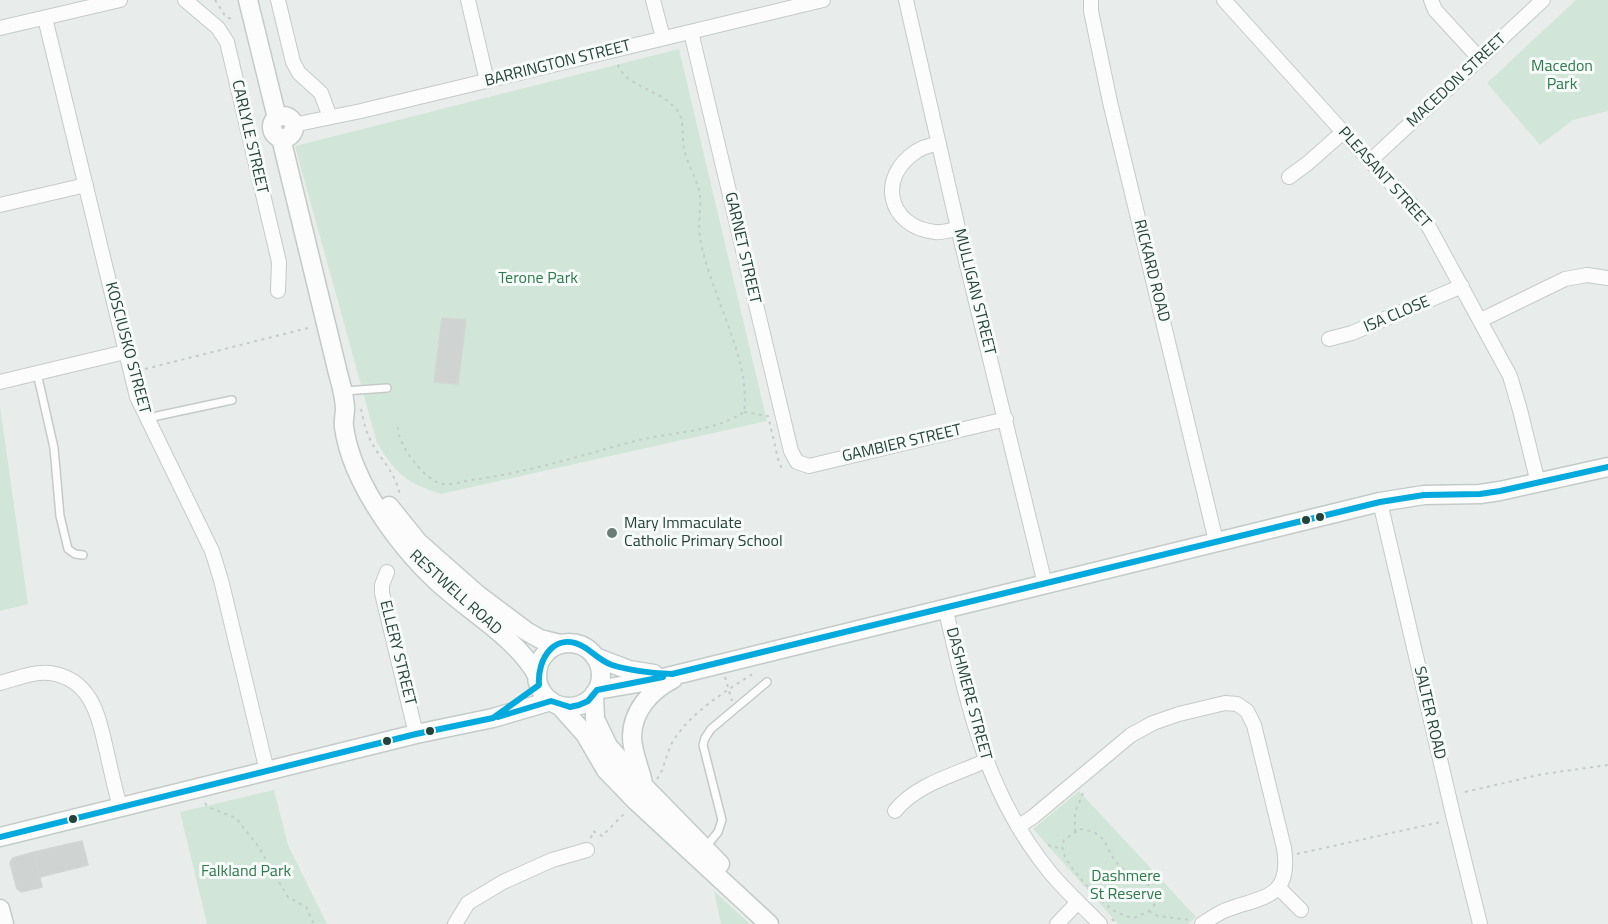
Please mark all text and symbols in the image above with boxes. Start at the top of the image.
street label: MACEDON STREET [1403,30,1511,132]
street label: BARRINGTON STREET [483,37,633,91]
park label: Macedon Park [1531,57,1593,95]
street label: CARLYLE STREET [227,78,271,196]
street label: PLEASANT STREET [1334,124,1434,232]
street label: GARNET STREET [720,190,764,306]
street label: RICKARD ROAD [1129,218,1173,324]
street label: MULLIGAN STREET [949,227,999,357]
park label: Terone Park [498,269,578,289]
street label: KOSCIUSKO STREET [100,280,154,416]
street label: ISA CLOSE [1361,293,1433,337]
street label: GAMBIER STREET [840,421,964,467]
unlabelled marker [1314,511,1326,523]
place label: Mary Immaculate Catholic Primary School [624,514,783,552]
unlabelled marker [1300,514,1312,526]
marker: Mary Immaculate Catholic Primary School [605,526,619,540]
street label: RESTWELL ROAD [405,546,505,640]
street label: ELLERY STREET [375,598,419,708]
street label: DASHMERE STREET [941,626,995,762]
street label: SALTER ROAD [1409,665,1449,761]
unlabelled marker [424,725,436,737]
unlabelled marker [381,735,393,747]
unlabelled marker [67,813,79,825]
park label: Falkland Park [201,862,291,882]
park label: Dashmere St Reserve [1090,867,1162,905]

